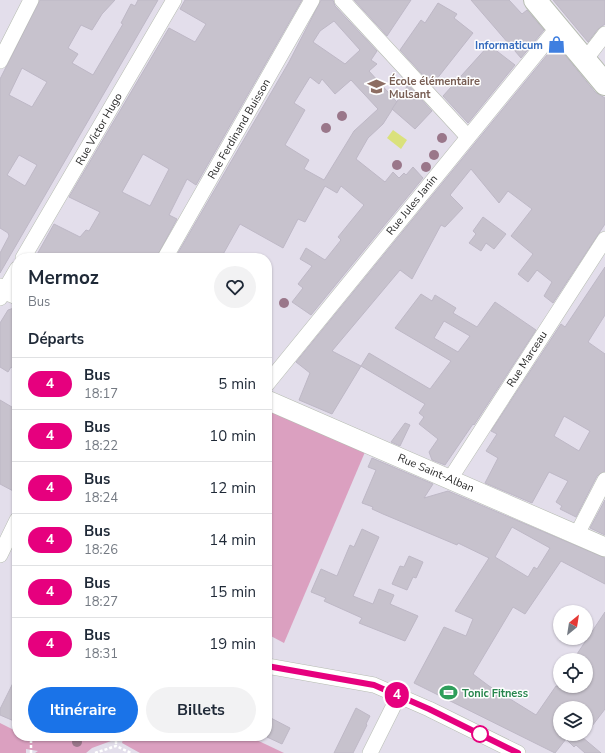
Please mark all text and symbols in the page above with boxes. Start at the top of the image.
shop icon: Informaticum [546,35,566,55]
place label: Informaticum [475,38,543,53]
place label: École élémentaire Mulsant [389,73,480,102]
street label: Rue Ferdinand Buisson [204,76,274,182]
school or university icon: École élémentaire Mulsant [366,77,386,97]
street label: Rue Victor Hugo [72,90,126,168]
street label: Rue Jules Janin [383,172,441,238]
text: Mermoz [28,265,99,291]
button: heart [214,266,256,308]
text: Bus [28,293,50,311]
street label: Rue Marceau [503,328,551,390]
text: Départs [28,329,84,349]
text: Bus [84,365,110,385]
text: 4 [46,374,54,393]
text: 5 min [218,374,256,394]
text: 18:17 [84,385,118,403]
text: Bus [84,417,110,437]
text: 4 [46,426,54,445]
text: 10 min [209,426,256,446]
text: 18:22 [84,437,118,455]
street label: Rue Saint-Alban [396,450,476,496]
text: Bus [84,469,110,489]
text: 4 [46,478,54,497]
text: 12 min [209,478,256,498]
text: 18:24 [84,489,118,507]
text: Bus [84,521,110,541]
text: 4 [46,530,54,549]
text: 14 min [209,530,256,550]
text: 18:26 [84,541,118,559]
text: Bus [84,573,110,593]
text: 4 [46,582,54,601]
text: 15 min [209,582,256,602]
text: 18:27 [84,593,118,611]
north arrow [553,605,593,645]
map controls [553,605,593,741]
text: Bus [84,625,110,645]
text: 4 [46,634,54,653]
text: 19 min [209,634,256,654]
text: 18:31 [84,645,118,663]
button: locate [553,653,593,693]
line badge: 4 [384,682,410,708]
sports icon: Tonic Fitness [439,683,459,703]
text: 4 [393,685,401,704]
place label: Tonic Fitness [462,686,528,701]
button: Itinéraire [28,687,138,733]
button: Billets [146,687,256,733]
button: layers [553,701,593,741]
unlabelled marker [471,725,489,743]

